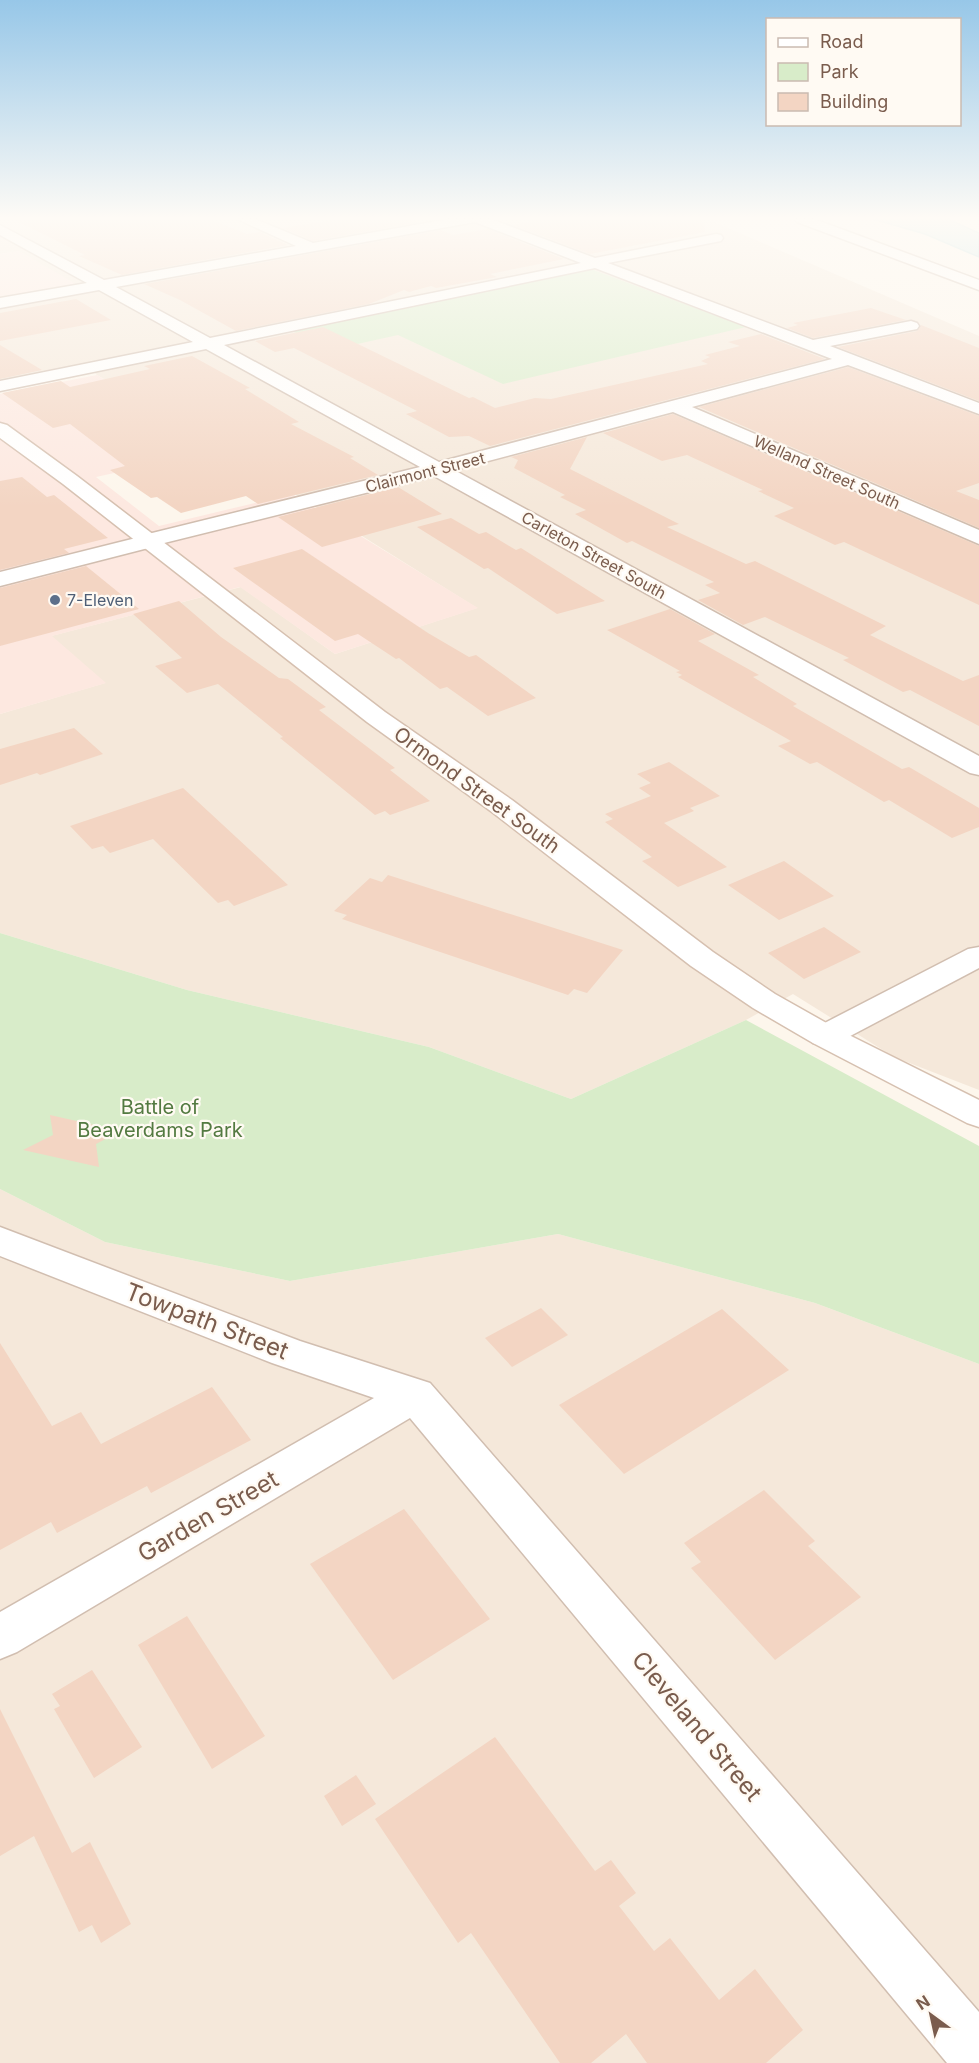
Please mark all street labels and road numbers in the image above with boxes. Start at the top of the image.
street label: Welland Street South [751,431,903,513]
street label: Clairmont Street [363,447,487,497]
street label: Carleton Street South [518,507,670,603]
street label: Ormond Street South [389,722,565,858]
street label: Towpath Street [121,1277,293,1365]
street label: Garden Street [133,1464,284,1568]
street label: Cleveland Street [626,1645,768,1807]

